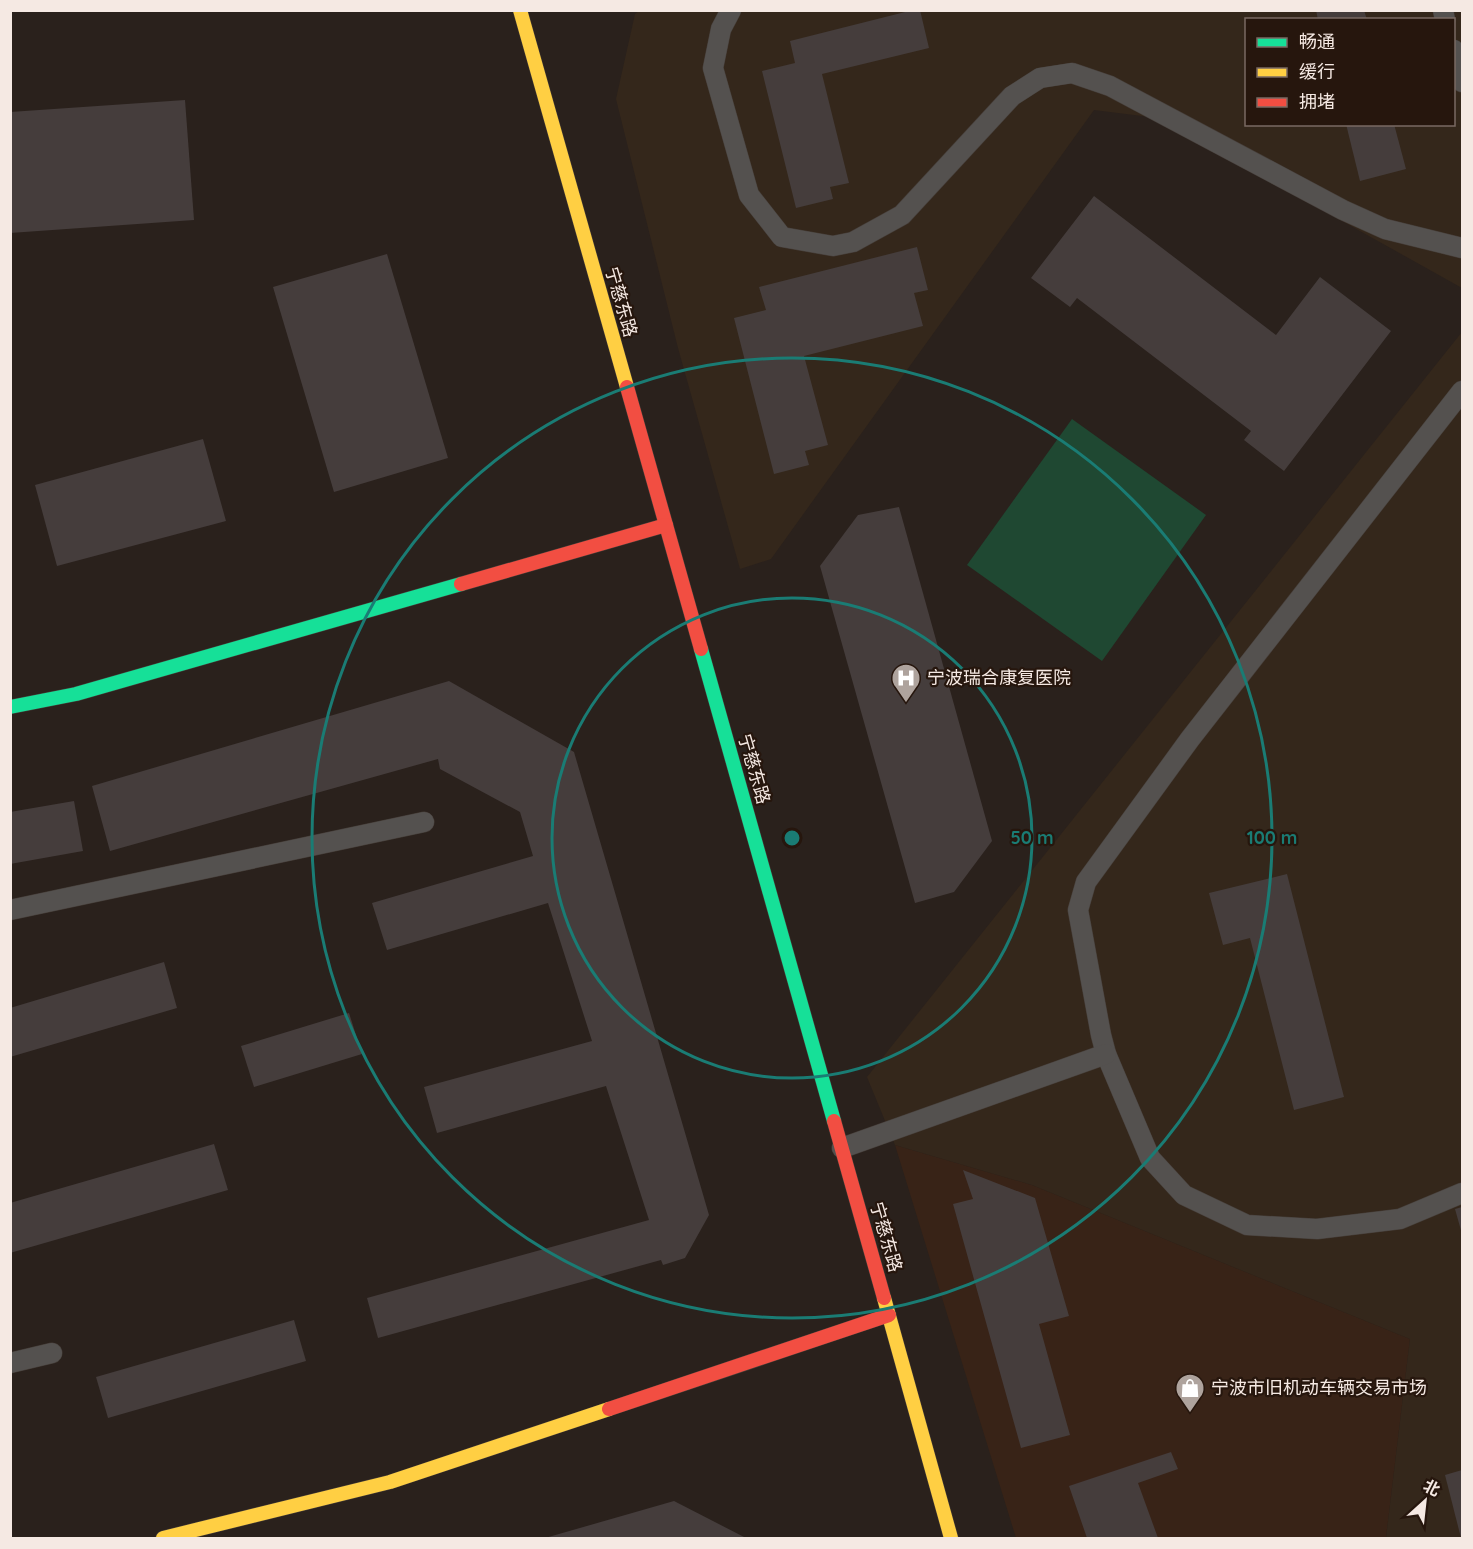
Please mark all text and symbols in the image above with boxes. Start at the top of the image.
legend [1245,18,1455,126]
text: 畅通 [1299,30,1335,53]
text: 缓行 [1299,60,1335,83]
text: 拥堵 [1299,90,1335,113]
street label: 宁慈东路 [601,264,642,340]
hospital icon: 宁波瑞合康复医院 [890,662,922,704]
place label: 宁波瑞合康复医院 [927,666,1071,689]
street label: 宁慈东路 [734,731,775,807]
text: 50 m [1010,826,1054,849]
text: 100 m [1247,826,1297,849]
centre of rings [782,828,802,848]
street label: 宁慈东路 [866,1199,907,1275]
shop icon: 宁波市旧机动车辆交易市场 [1174,1372,1206,1414]
place label: 宁波市旧机动车辆交易市场 [1211,1376,1427,1399]
north arrow [1395,1471,1455,1531]
text: 北 [1420,1475,1443,1500]

